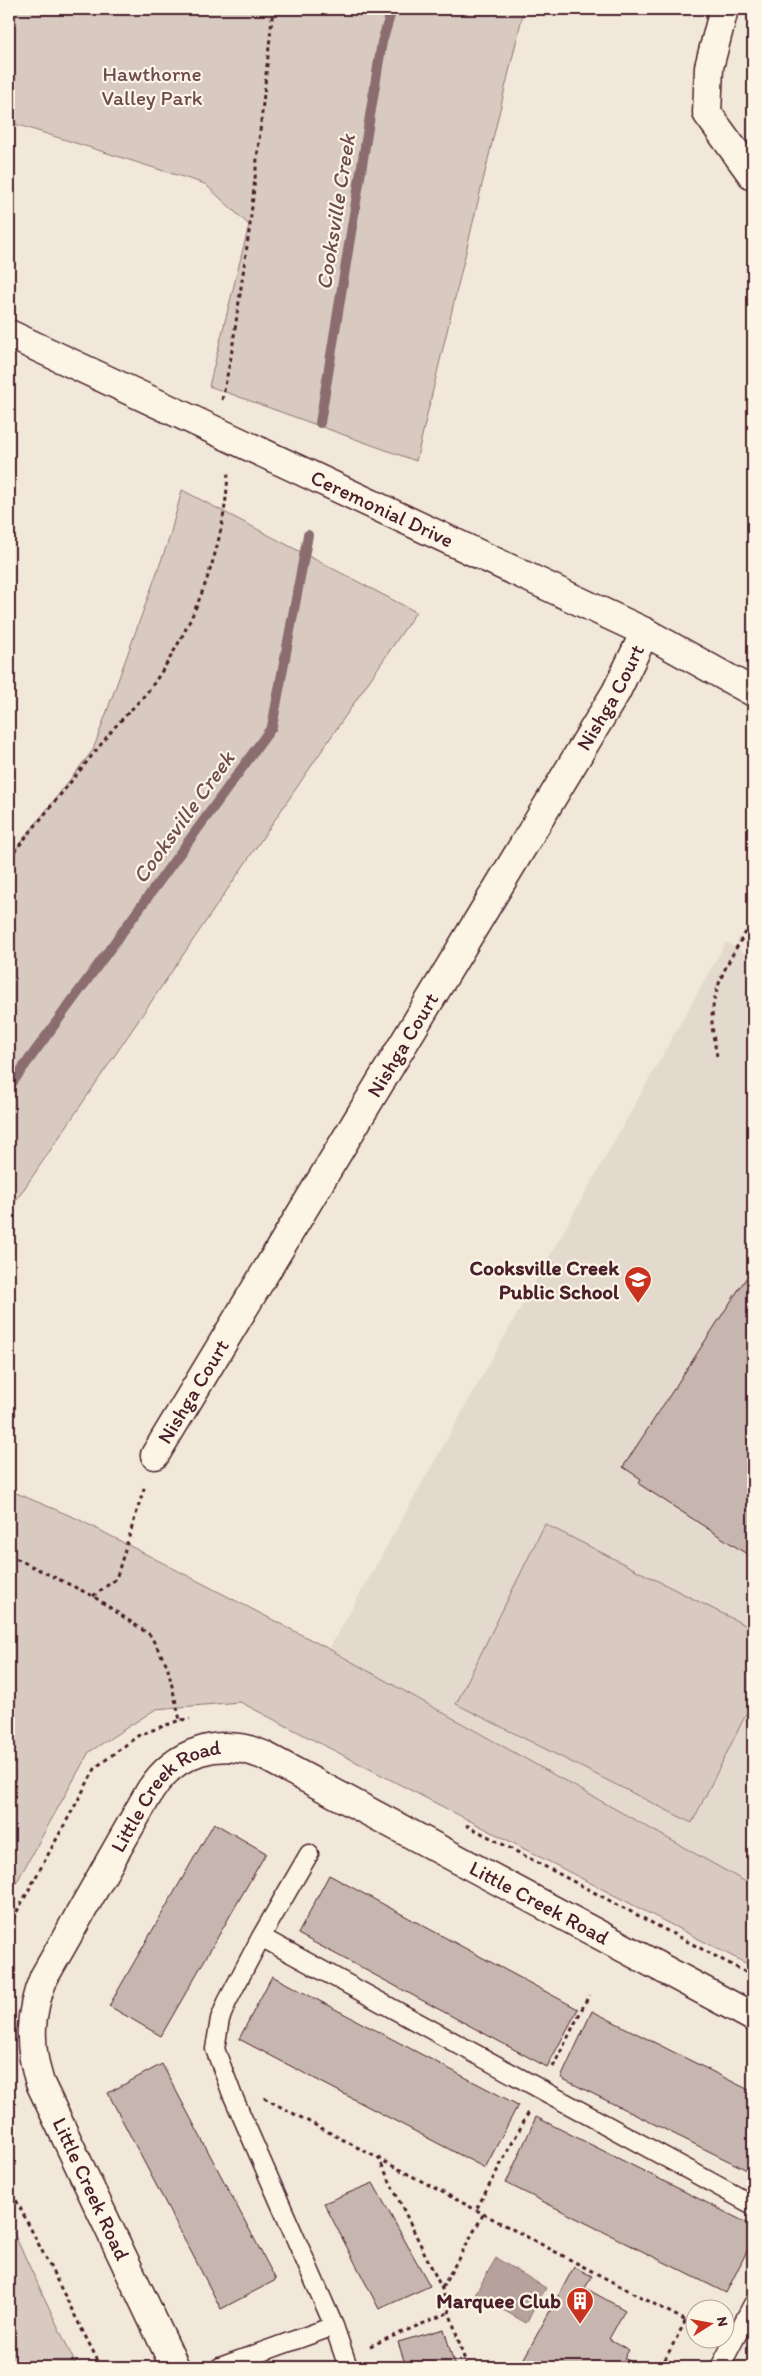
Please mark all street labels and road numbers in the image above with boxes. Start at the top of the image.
street label: Ceremonial Drive [307,464,458,552]
street label: Nishga Court [571,640,649,755]
street label: Nishga Court [361,988,443,1102]
street label: Nishga Court [152,1335,234,1448]
street label: Little Creek Road [105,1734,223,1856]
street label: Little Creek Road [465,1855,614,1950]
street label: Little Creek Road [47,2113,136,2265]

